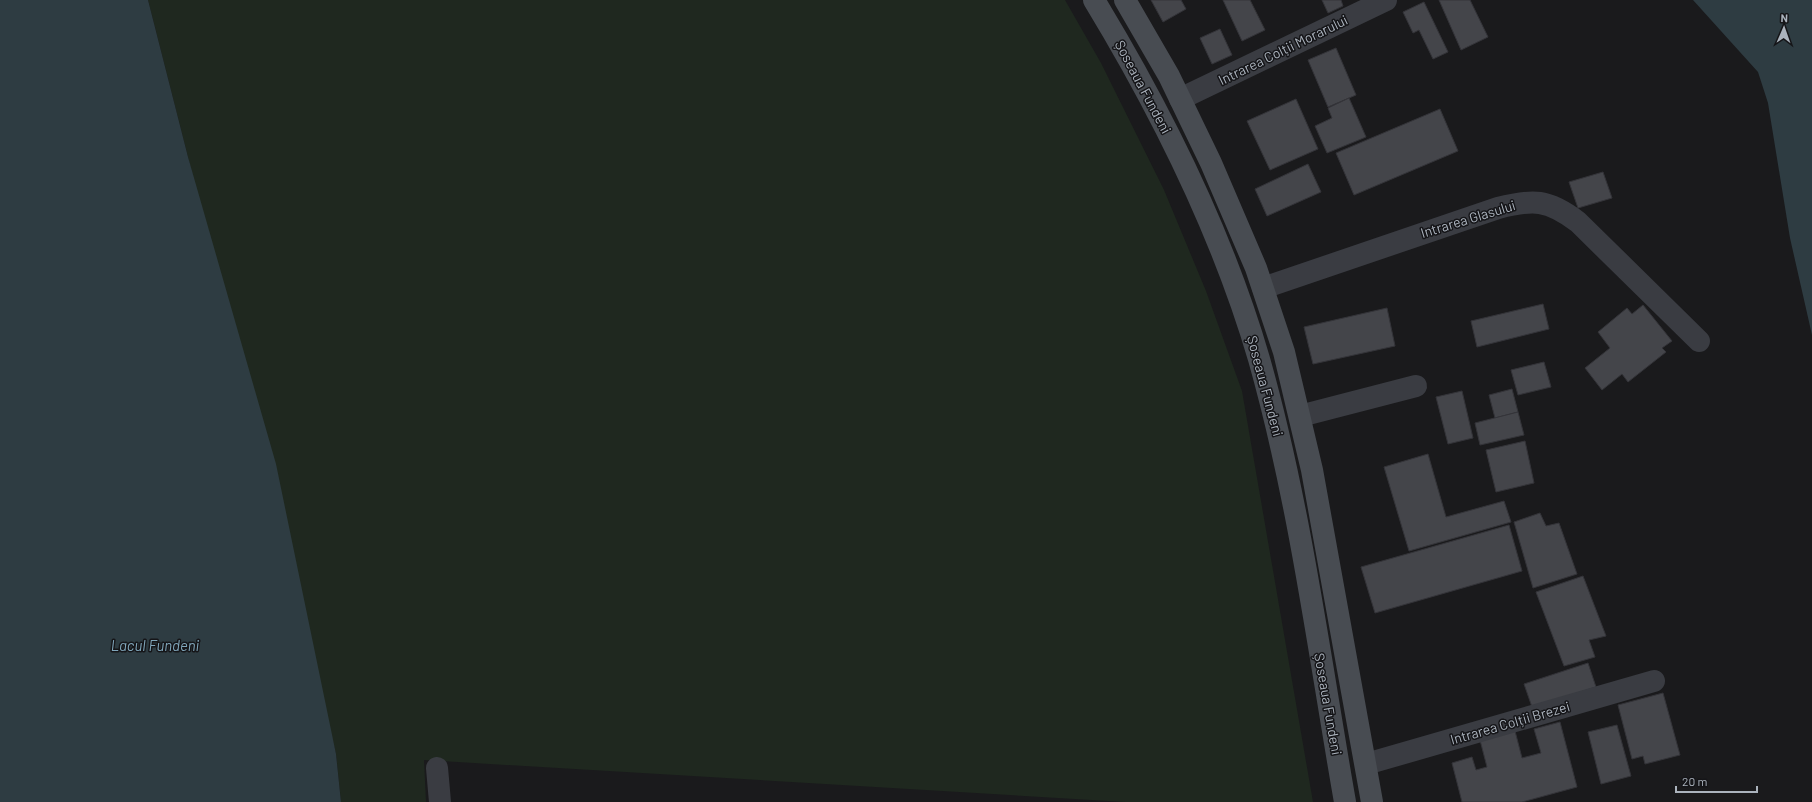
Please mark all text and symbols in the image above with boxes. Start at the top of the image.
north arrow [1764,8,1804,48]
street label: Intrarea Colții Morarului [1215,11,1350,88]
text: N [1780,11,1788,24]
street label: Șoseaua Fundeni [1112,37,1175,136]
street label: Intrarea Glasului [1418,196,1517,241]
street label: Șoseaua Fundeni [1244,334,1287,438]
water label: Lacul Fundeni [111,636,200,654]
street label: Șoseaua Fundeni [1311,651,1346,756]
street label: Intrarea Colții Brezei [1448,697,1572,748]
scale bar [1676,768,1757,794]
text: 20 m [1682,774,1708,788]

